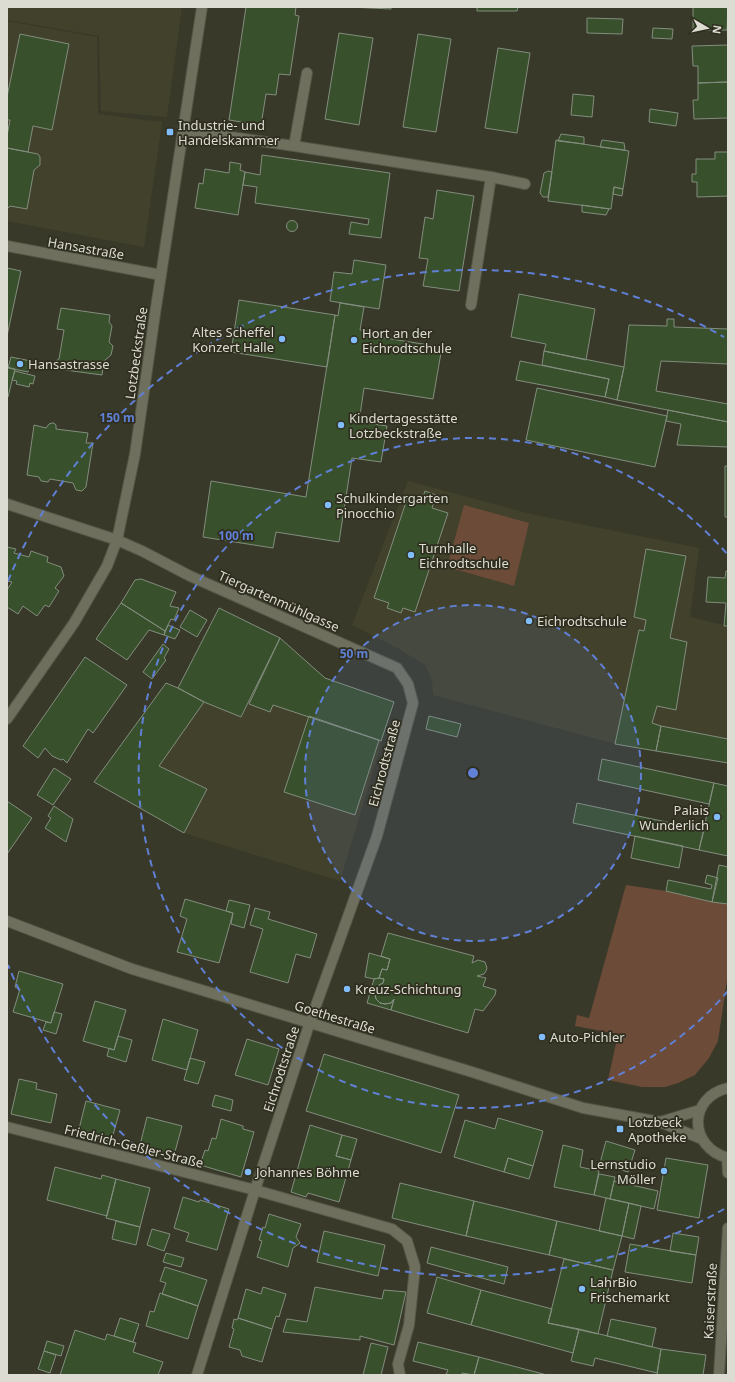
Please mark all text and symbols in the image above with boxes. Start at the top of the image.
north arrow [687,8,727,48]
text: N [709,24,725,35]
place label: Industrie- und Handelskammer [178,116,280,149]
marker: Industrie- und Handelskammer [165,127,175,137]
street label: Hansastraße [46,232,126,264]
street label: Lotzbeckstraße [121,306,151,400]
place label: Altes Scheffel Konzert Halle [192,323,274,356]
place label: Hort an der Eichrodtschule [362,324,452,357]
marker: Altes Scheffel Konzert Halle [277,334,287,344]
marker: Hort an der Eichrodtschule [349,335,359,345]
place label: Hansastrasse [28,355,110,373]
marker: Hansastrasse [15,359,25,369]
text: 150 m [99,409,135,426]
place label: Kindertagesstätte Lotzbeckstraße [349,409,458,442]
marker: Kindertagesstätte Lotzbeckstraße [336,420,346,430]
place label: Schulkindergarten Pinocchio [336,489,448,522]
marker: Schulkindergarten Pinocchio [323,500,333,510]
text: 100 m [218,527,254,544]
place label: Turnhalle Eichrodtschule [419,539,509,572]
marker: Turnhalle Eichrodtschule [406,550,416,560]
street label: Tiergartenmühlgasse [216,566,342,636]
place label: Eichrodtschule [537,612,627,630]
marker: Eichrodtschule [524,616,534,626]
text: 50 m [340,645,368,662]
street label: Eichrodtstraße [364,717,404,809]
centre of rings [466,766,480,780]
place label: Palais Wunderlich [639,801,709,834]
marker: Palais Wunderlich [712,812,722,822]
place label: Kreuz-Schichtung [355,980,462,998]
marker: Kreuz-Schichtung [342,984,352,994]
street label: Goethestraße [292,996,378,1038]
street label: Eichrodtstraße [259,1024,303,1114]
place label: Auto-Pichler [550,1028,625,1046]
marker: Auto-Pichler [537,1032,547,1042]
place label: Lotzbeck Apotheke [628,1113,687,1146]
street label: Friedrich-Geßler-Straße [62,1120,206,1172]
marker: Lotzbeck Apotheke [615,1124,625,1134]
place label: Lernstudio Möller [590,1155,657,1188]
place label: Johannes Böhme [254,1163,360,1181]
marker: Lernstudio Möller [659,1166,669,1176]
marker: Johannes Böhme [243,1167,253,1177]
street label: Kaiserstraße [699,1262,721,1340]
place label: LahrBio Frischemarkt [590,1273,670,1306]
marker: LahrBio Frischemarkt [577,1284,587,1294]

